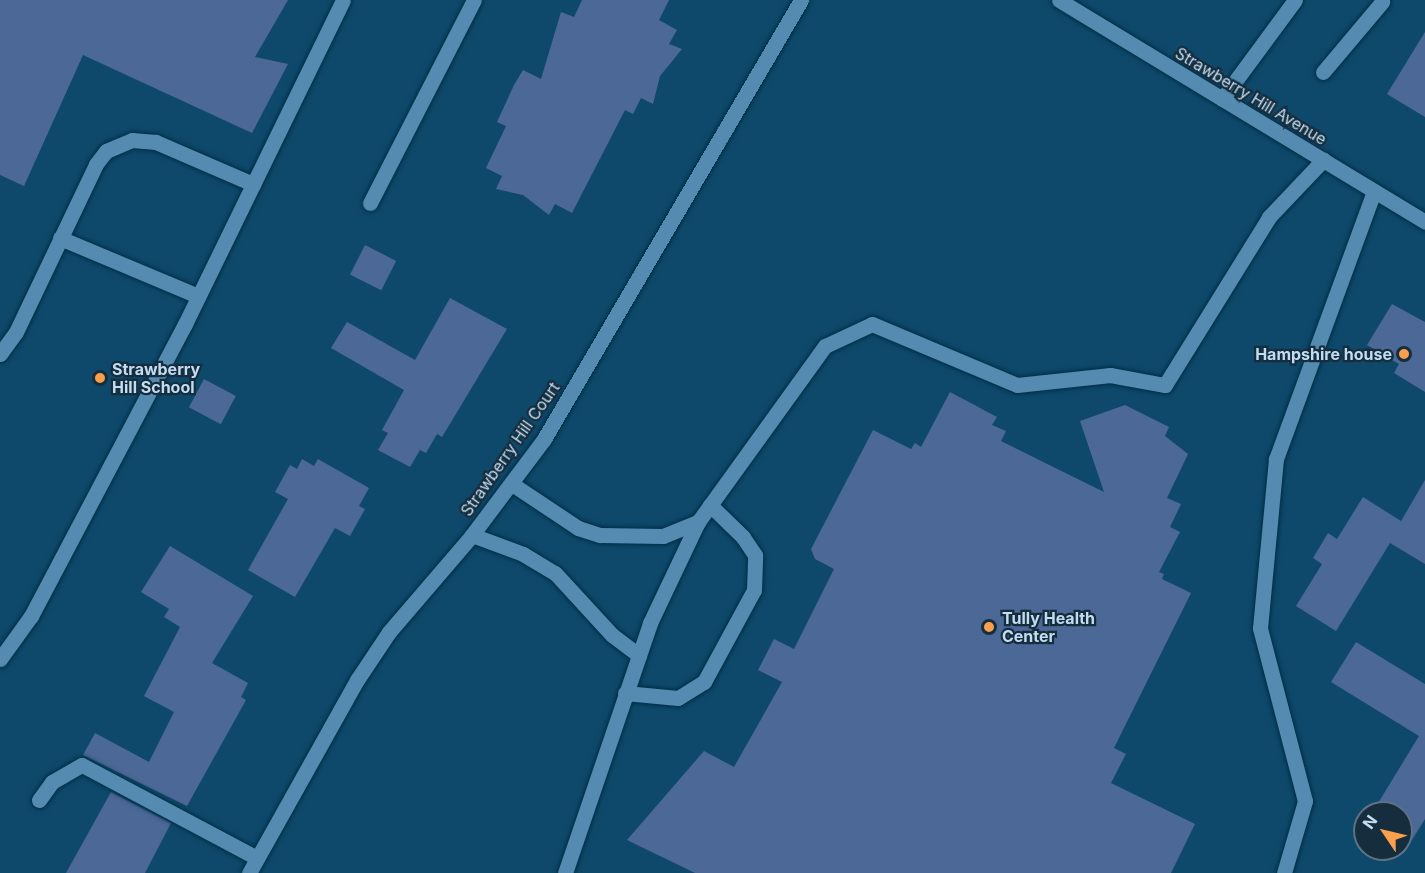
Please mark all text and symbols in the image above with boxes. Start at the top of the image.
street label: Strawberry Hill Avenue [1172,43,1330,149]
place label: Hampshire house [1255,344,1392,364]
marker: Hampshire house [1397,347,1411,361]
place label: Strawberry Hill School [112,359,200,397]
marker: Strawberry Hill School [93,371,107,385]
street label: Strawberry Hill Court [457,378,563,520]
place label: Tully Health Center [1002,608,1095,646]
marker: Tully Health Center [980,618,998,636]
north arrow [1353,801,1413,861]
text: N [1358,811,1382,833]

